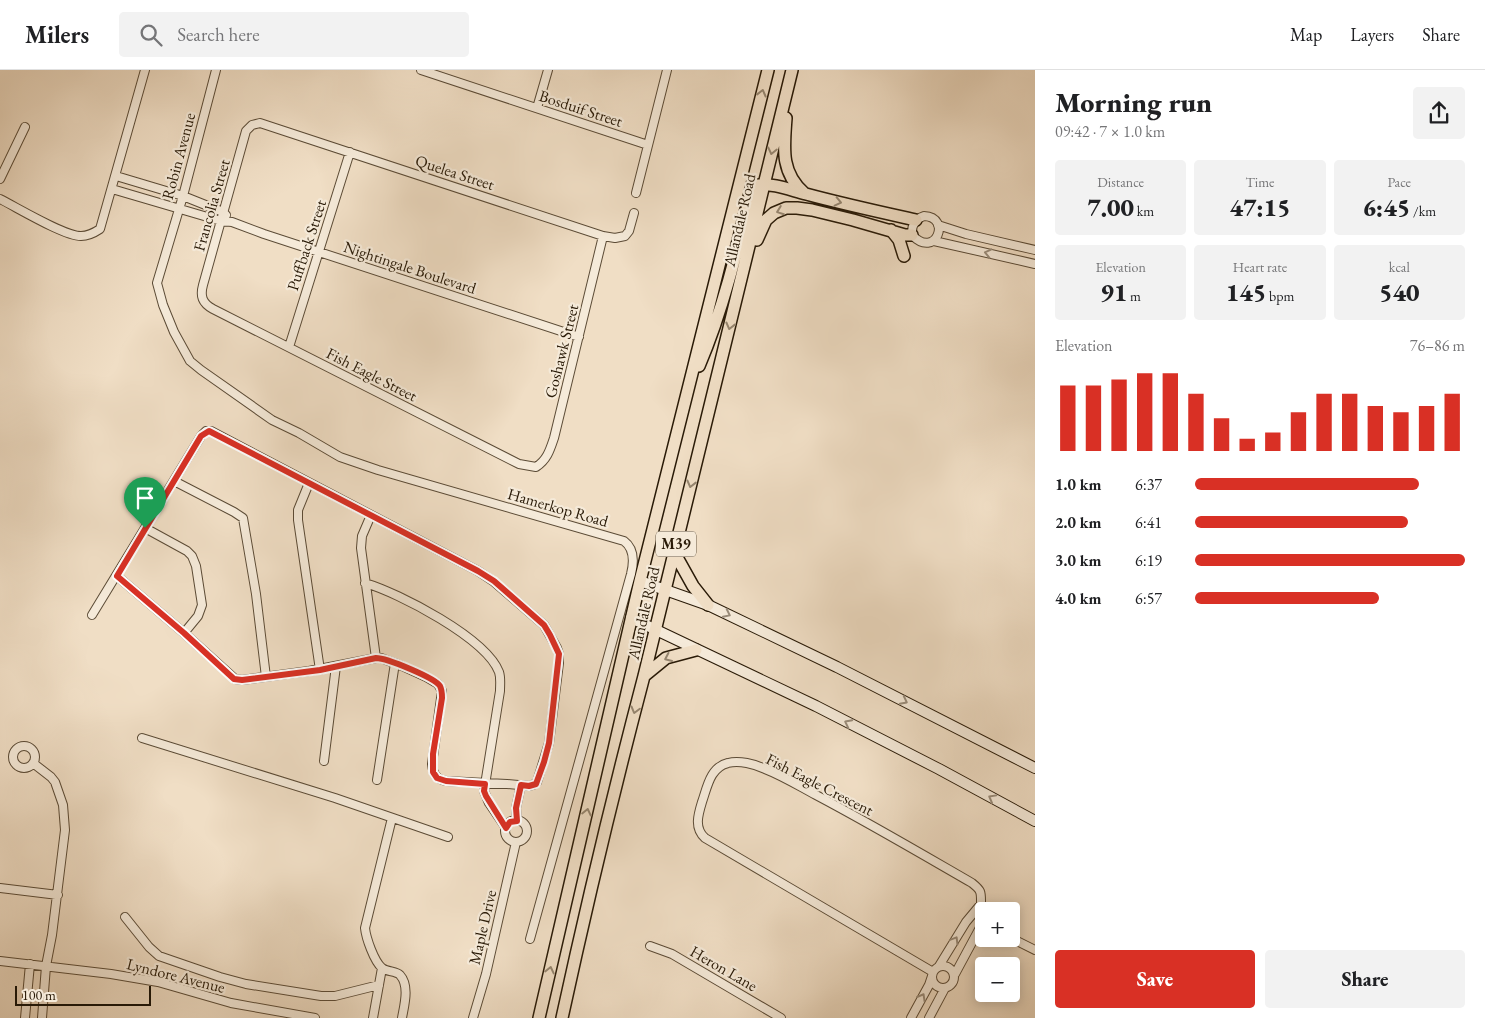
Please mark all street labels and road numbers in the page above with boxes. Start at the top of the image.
street label: Bosduif Street [537,85,625,132]
street label: Robin Avenue [157,110,200,202]
street label: Quelea Street [413,150,497,195]
street label: Francolia Street [188,157,235,254]
street label: Allandale Road [718,171,761,270]
street label: Puffback Street [282,197,331,293]
street label: Nightingale Boulevard [341,236,480,299]
street label: Goshawk Street [540,302,583,400]
street label: Fish Eagle Street [323,343,421,406]
street label: Hamerkop Road [505,483,612,532]
road number: M39 [656,532,696,556]
street label: Allandale Road [622,564,665,663]
street label: Fish Eagle Crescent [762,748,877,821]
street label: Maple Drive [464,888,501,967]
street label: Heron Lane [686,941,761,996]
street label: Lyndore Avenue [124,953,227,998]

